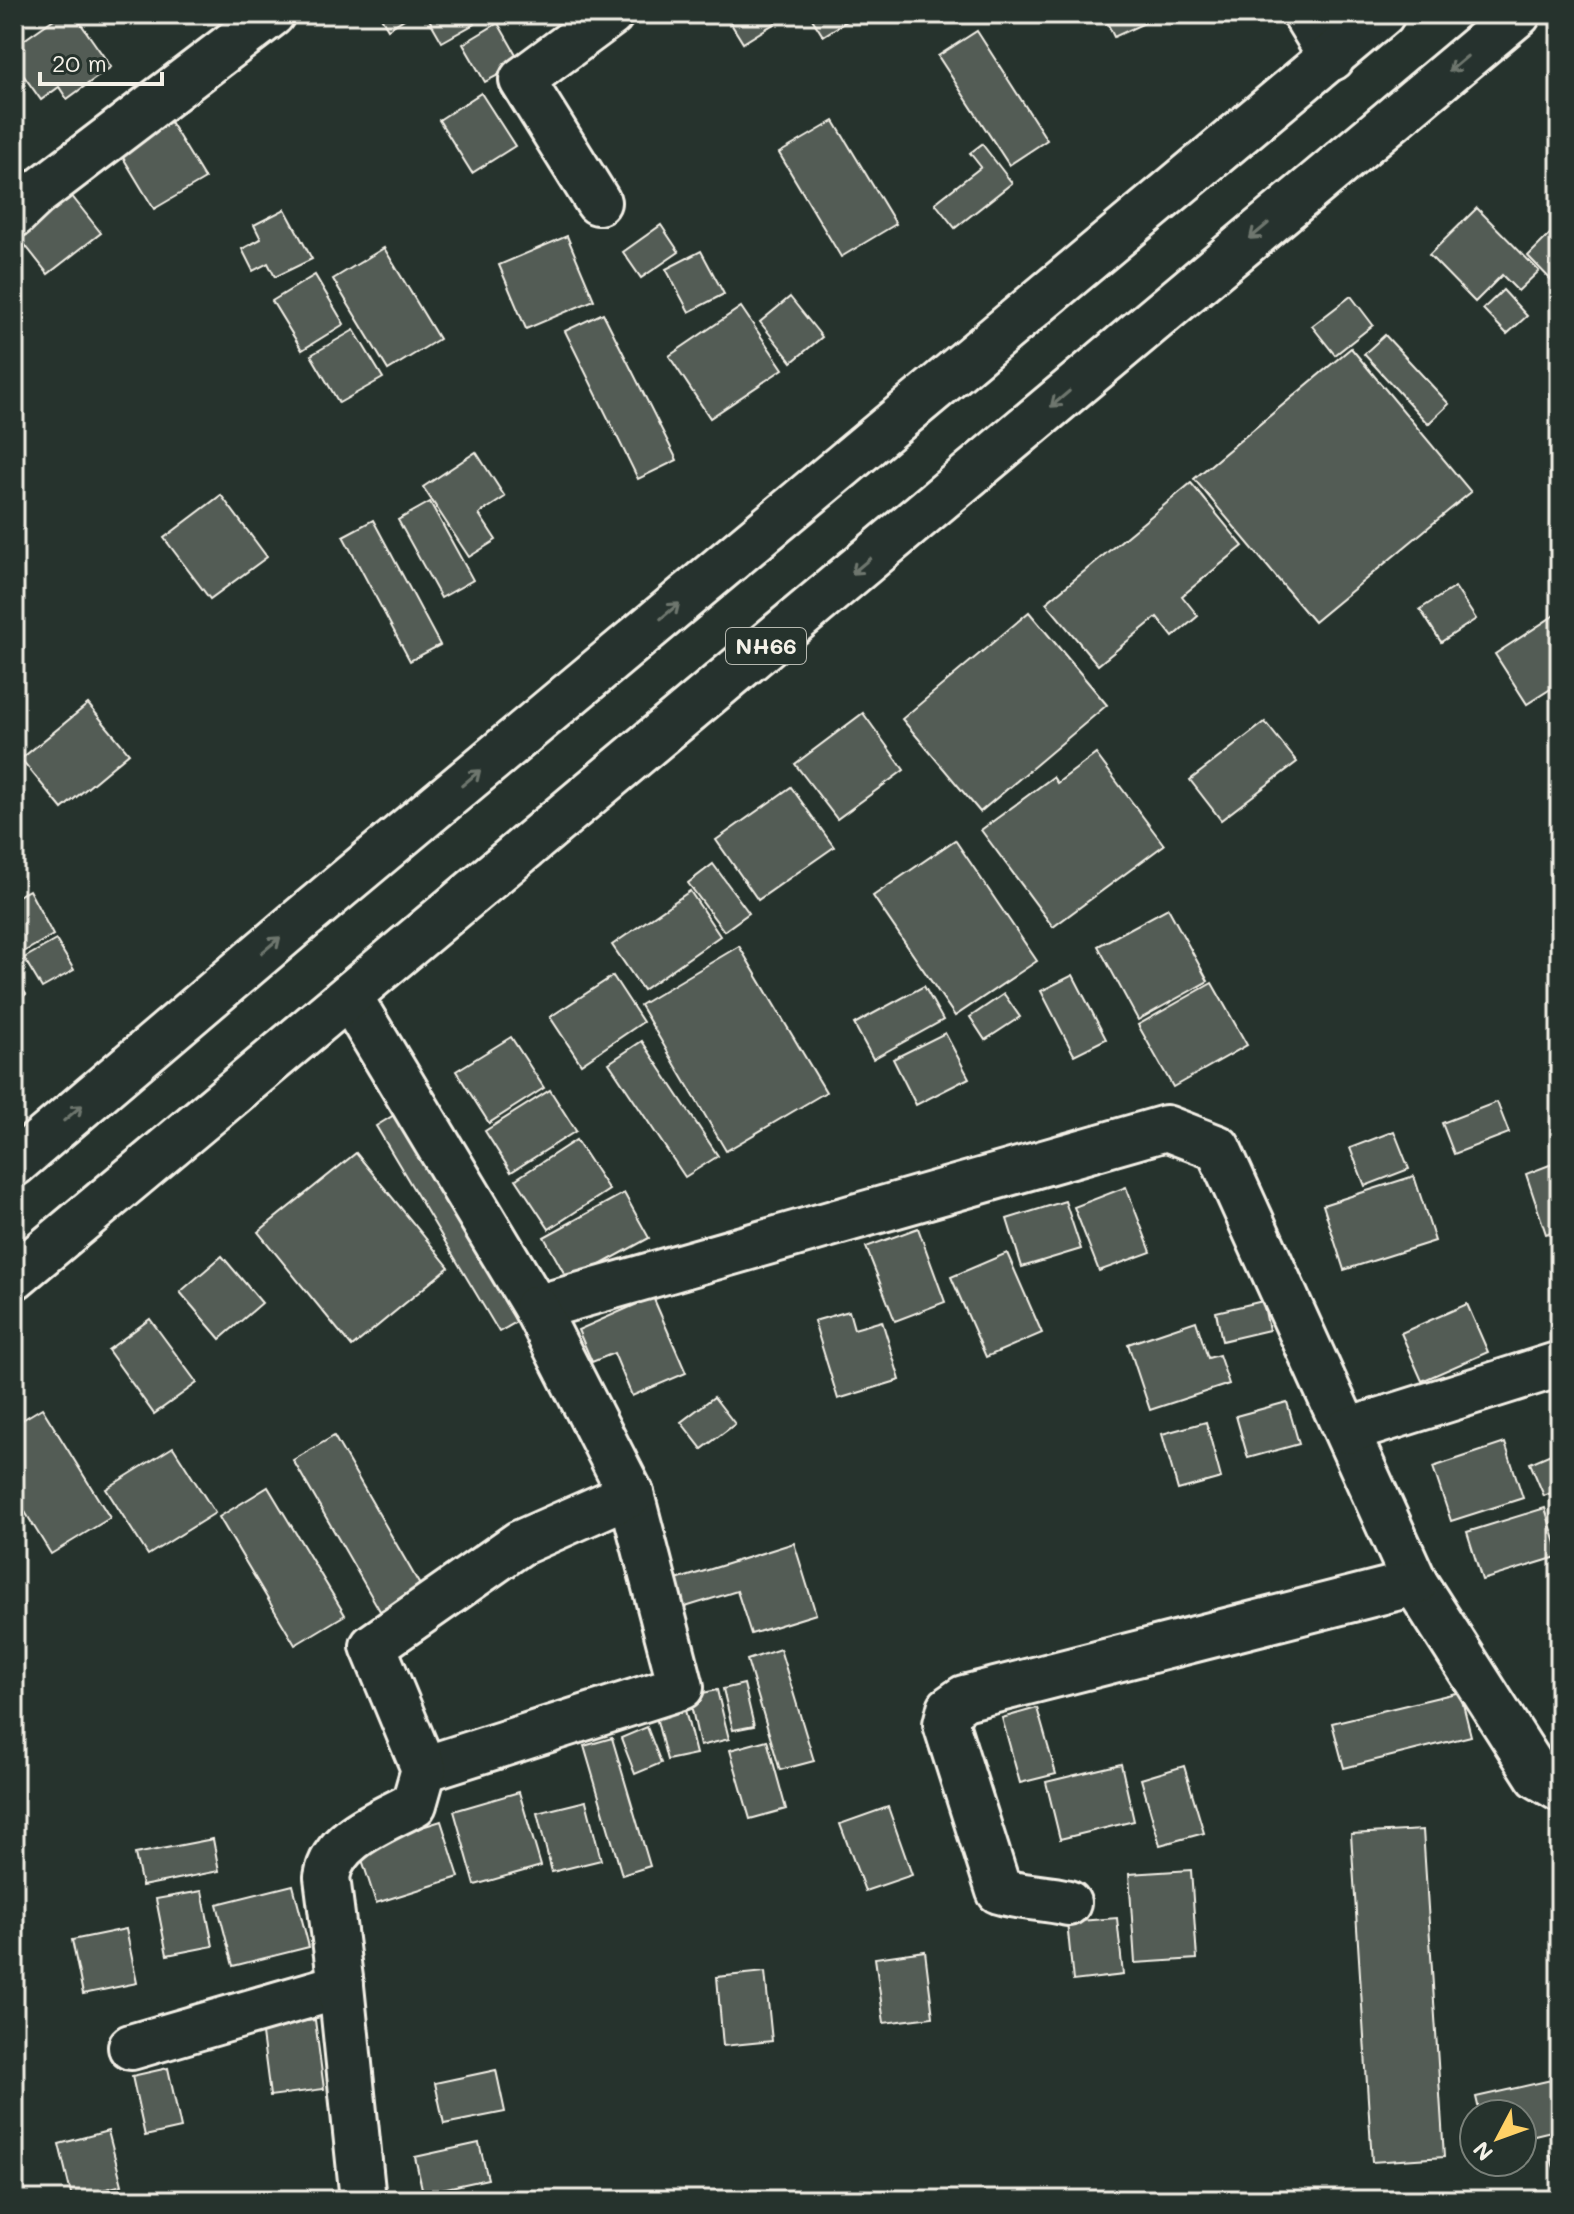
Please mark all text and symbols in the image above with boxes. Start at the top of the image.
scale bar [40,36,162,86]
text: 20 m [52,47,107,78]
one-way arrow [1448,55,1469,73]
one-way arrow [1249,222,1270,240]
one-way arrow [1050,390,1071,408]
one-way arrow [851,557,872,575]
one-way arrow [660,602,680,620]
road number: NH66 [726,628,806,664]
one-way arrow [460,769,481,787]
one-way arrow [261,936,281,954]
one-way arrow [63,1104,83,1122]
north arrow [1458,2098,1538,2178]
text: N [1466,2136,1499,2167]

